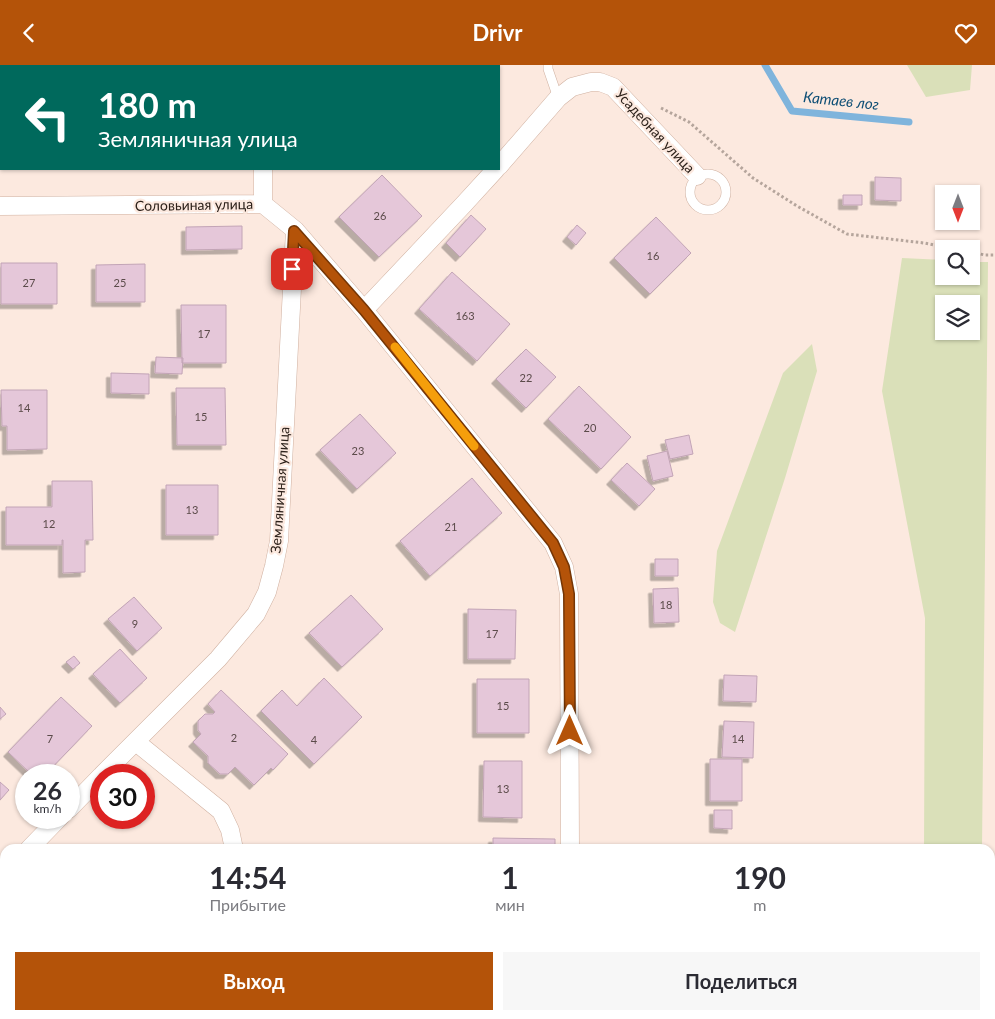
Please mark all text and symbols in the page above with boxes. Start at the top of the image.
icon: back [15,19,43,47]
text: Drivr [472,19,523,46]
icon: heart [952,19,980,47]
text: 180 m [98,83,197,125]
icon: left [15,85,80,150]
street label: Усадебная улица [612,85,699,176]
water label: Катаев лог [802,87,880,113]
text: Земляничная улица [98,125,298,152]
north arrow [935,185,980,230]
map controls [935,185,980,340]
street label: Соловьиная улица [135,195,253,214]
house number: 26 [374,209,386,222]
button: search [935,240,980,285]
pin [271,248,313,290]
house number: 16 [647,249,659,262]
icon: arrive [278,255,306,283]
house number: 27 [23,276,35,289]
house number: 25 [114,276,126,289]
button: layers [935,295,980,340]
house number: 163 [455,309,475,322]
house number: 17 [198,327,210,340]
house number: 22 [520,371,532,384]
house number: 14 [18,401,31,414]
house number: 15 [195,410,207,423]
house number: 20 [584,421,597,434]
street label: Земляничная улица [267,426,292,554]
house number: 23 [352,444,364,457]
house number: 13 [186,503,198,516]
house number: 12 [43,517,55,530]
house number: 21 [445,520,457,533]
house number: 18 [660,598,672,611]
house number: 9 [132,617,138,630]
house number: 17 [486,627,498,640]
house number: 15 [497,699,509,712]
position arrow [543,704,595,756]
house number: 2 [231,731,237,744]
house number: 7 [47,732,53,745]
house number: 14 [732,732,745,745]
house number: 4 [311,733,318,746]
speed limit sign: 30 [90,764,155,829]
text: 26 [33,775,62,805]
house number: 13 [497,782,509,795]
text: km/h [33,801,62,816]
text: 14:54 [209,859,286,895]
text: 1 [501,859,519,895]
text: 190 [734,859,786,895]
text: Прибытие [209,895,286,914]
text: мин [495,895,525,914]
text: m [753,895,766,914]
button: Выход [15,952,493,1010]
button: Поделиться [503,952,980,1010]

